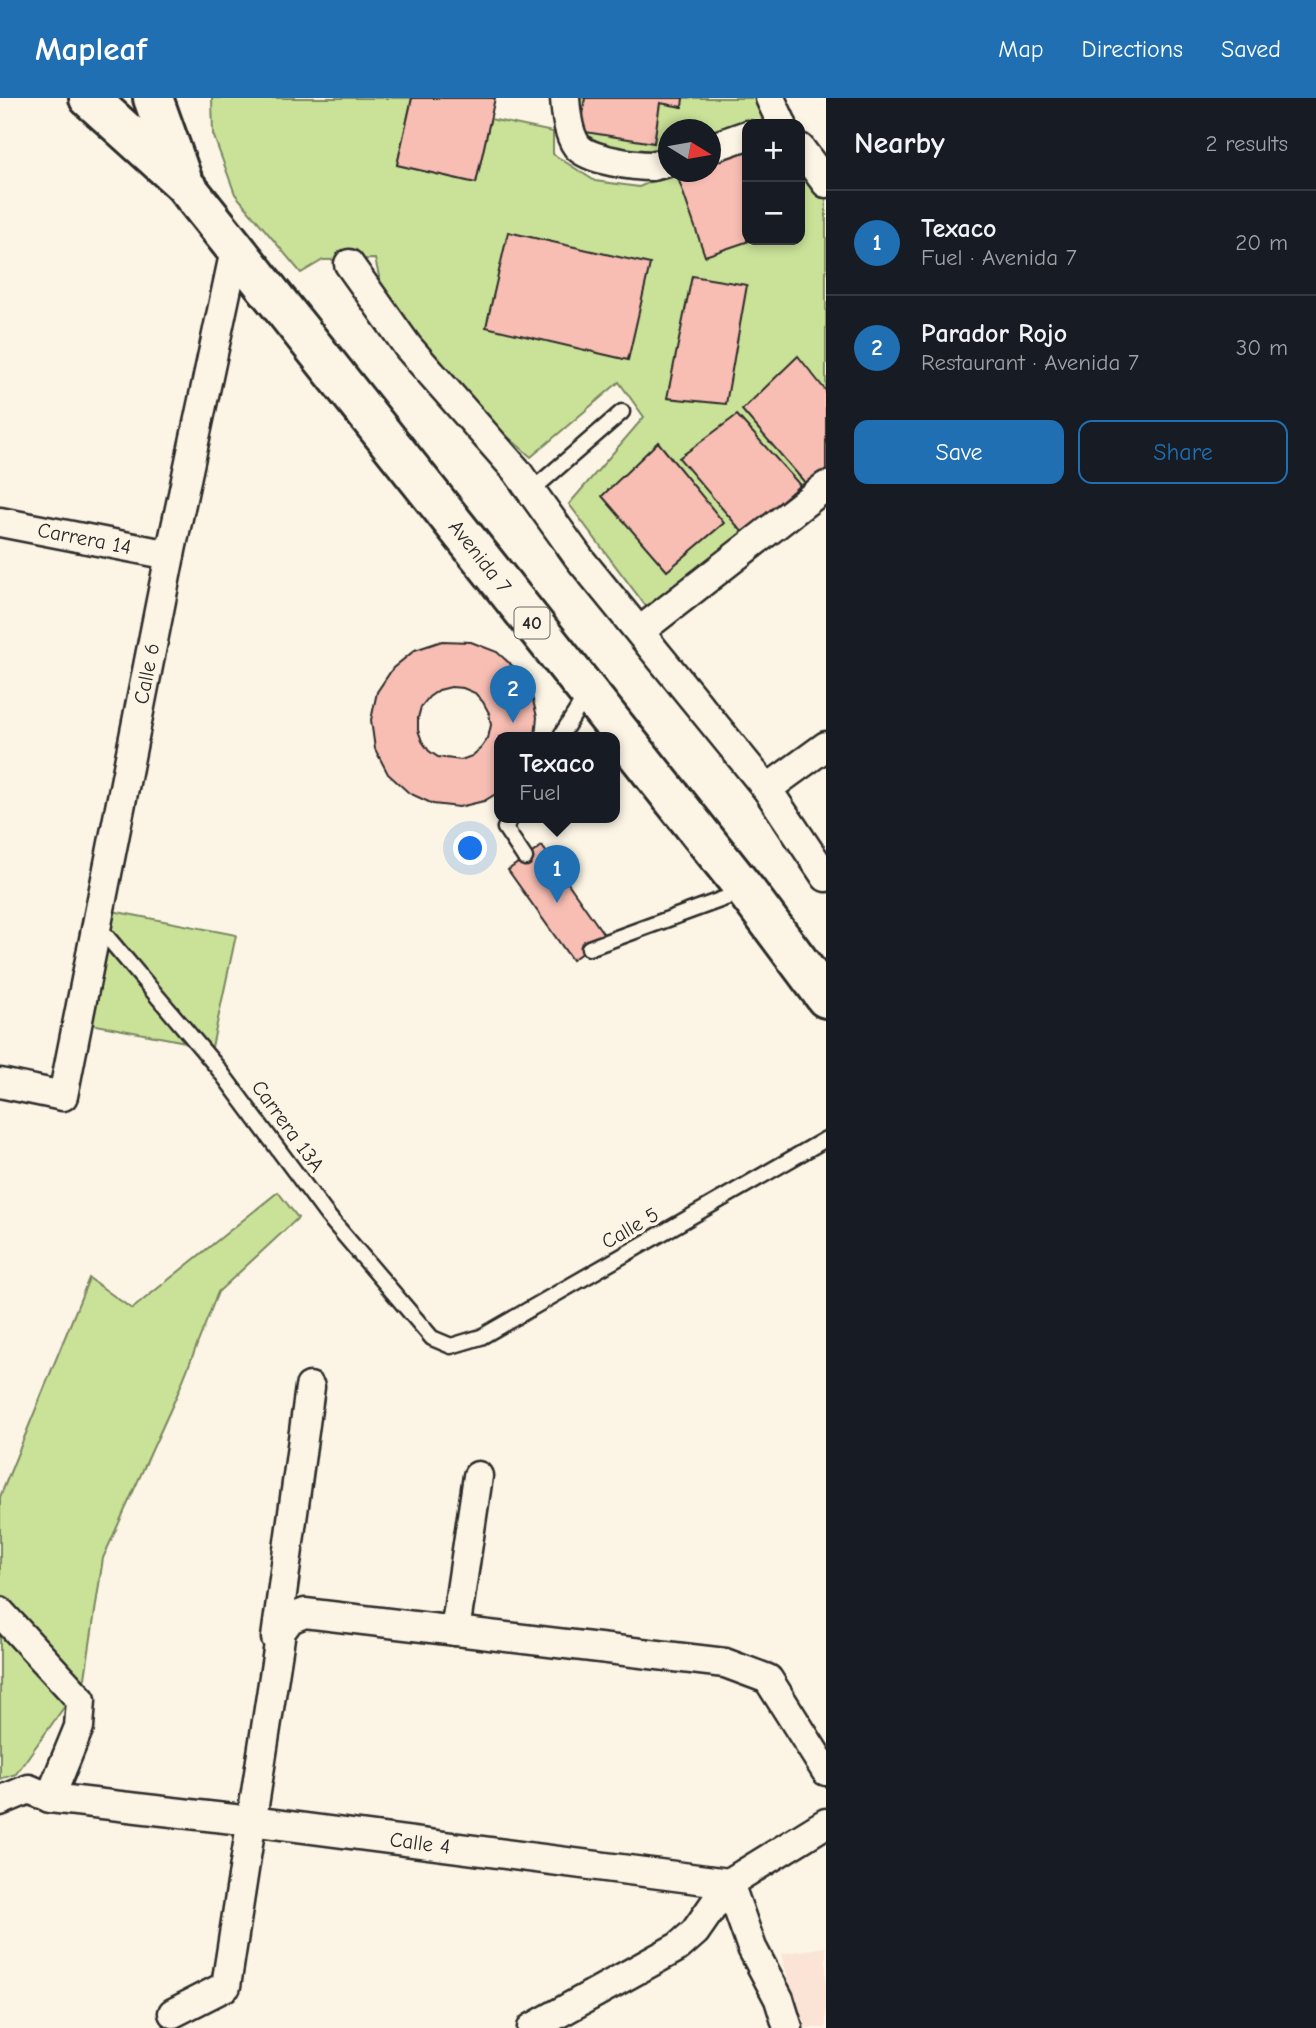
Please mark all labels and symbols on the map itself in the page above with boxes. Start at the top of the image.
north arrow [658,119,721,182]
street label: Avenida 7 [444,515,516,598]
street label: Carrera 14 [36,518,133,559]
road number: 40 [514,608,550,638]
street label: Calle 6 [129,641,164,706]
pin: 2 [490,665,536,723]
your location [453,831,487,865]
pin: 1 [534,845,580,903]
street label: Carrera 13A [247,1075,329,1177]
street label: Calle 5 [597,1202,663,1254]
street label: Calle 4 [388,1827,452,1859]

